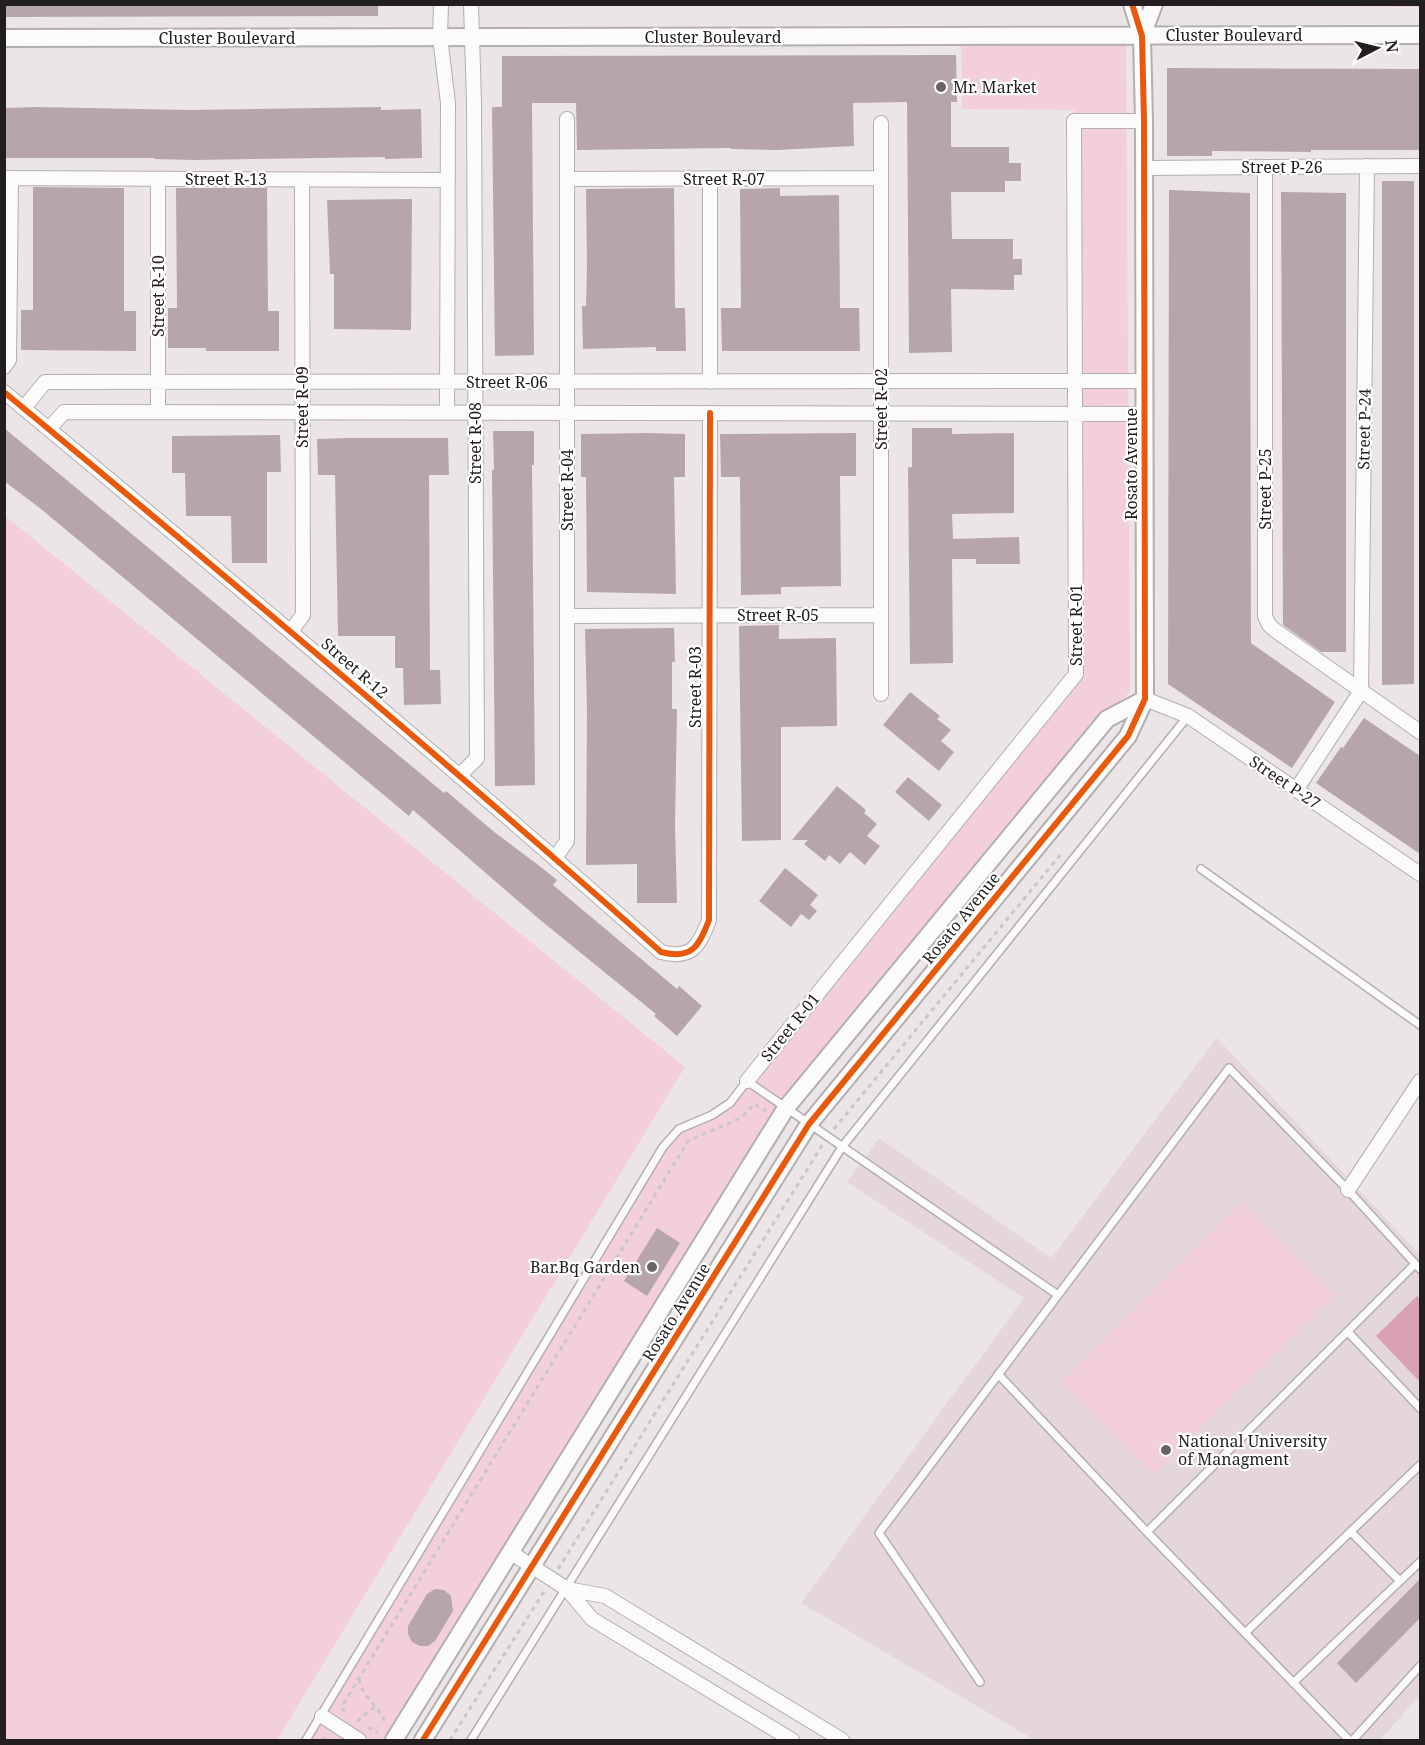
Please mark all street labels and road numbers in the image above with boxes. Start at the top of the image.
street label: Cluster Boulevard [1165,24,1303,46]
street label: Cluster Boulevard [644,26,782,48]
street label: Cluster Boulevard [158,27,296,49]
street label: Street P-26 [1241,156,1323,178]
street label: Street R-13 [185,168,267,190]
street label: Street R-07 [683,168,765,190]
street label: Street R-10 [147,255,169,337]
street label: Street R-09 [291,366,313,448]
street label: Street R-02 [870,368,892,450]
street label: Street R-06 [466,371,548,393]
street label: Street P-24 [1352,388,1376,470]
street label: Street R-08 [464,402,486,484]
street label: Rosato Avenue [1120,408,1142,520]
street label: Street P-25 [1254,448,1276,530]
street label: Street R-04 [556,449,578,531]
street label: Street R-01 [1065,584,1087,666]
street label: Street R-05 [737,604,819,626]
street label: Street R-12 [317,633,393,703]
street label: Street R-03 [684,646,706,728]
street label: Street P-27 [1245,750,1325,814]
street label: Rosato Avenue [917,867,1005,969]
street label: Street R-01 [756,988,824,1066]
street label: Rosato Avenue [637,1259,715,1365]

